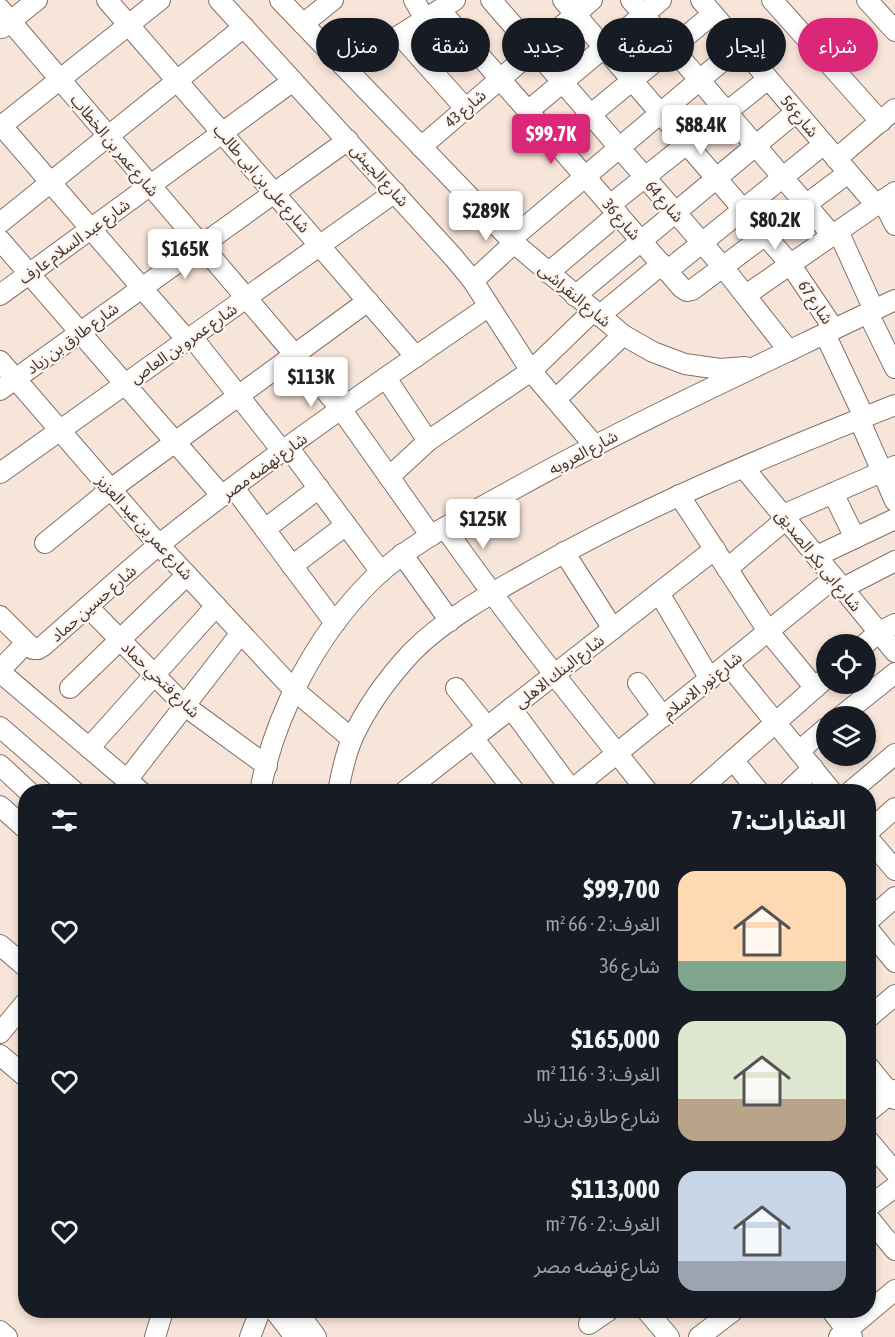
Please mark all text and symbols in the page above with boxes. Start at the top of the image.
chip: منزل [316,18,399,72]
chip: شقة [411,18,490,72]
chip: جديد [502,18,585,72]
chip: تصفية [597,18,694,72]
chip: إيجار [706,18,786,72]
chip: شراء [798,18,878,72]
street label: شارع 43 [441,85,492,134]
street label: شارع عمر بن الخطاب [64,90,163,202]
street label: شارع 56 [774,92,822,143]
pin: $88.4K [652,105,750,156]
text: $88.4K [676,113,726,136]
pin: $99.7K [502,114,600,165]
street label: شارع على بن ابى طالب [207,120,314,238]
text: $99.7K [526,122,576,145]
street label: شارع الجيش [344,140,413,213]
street label: شارع 64 [639,177,688,228]
pin: $289K [444,191,528,242]
street label: شارع عبد السلام عارف [15,195,135,290]
street label: شارع 36 [596,195,645,246]
text: $289K [463,199,509,222]
pin: $80.2K [726,200,824,251]
text: $80.2K [750,208,800,231]
pin: $165K [143,229,227,280]
text: $165K [162,237,208,260]
street label: شارع النقراشى [533,260,615,334]
street label: شارع 67 [792,277,837,329]
street label: شارع طارق بن زياد [22,299,124,381]
street label: شارع عمرو بن العاص [126,299,242,390]
pin: $113K [269,357,353,408]
text: $113K [288,365,334,388]
street label: شارع العروبه [546,426,622,481]
street label: شارع نهضه مصر [217,429,312,507]
street label: شارع عمر بن عبد العزيز [90,470,197,586]
pin: $125K [441,499,525,550]
street label: شارع ابى بكر الصديق [769,505,866,617]
text: $125K [460,507,506,530]
street label: شارع حسين حماد [47,561,142,648]
street label: شارع البنك الاهلى [511,631,610,715]
map controls [816,634,876,766]
button: locate [816,634,876,694]
street label: شارع فتحي حماد [115,637,204,724]
street label: شارع نور الاسلام [659,648,748,725]
button: layers [816,706,876,766]
icon: filters [48,804,81,837]
text: العقارات: 7 [731,805,846,835]
text: $99,700 [583,874,660,904]
icon: home [726,895,798,967]
text: الغرف: 2 · 66 m² [546,912,660,935]
icon: heart [48,915,81,948]
text: شارع 36 [599,954,660,977]
text: $165,000 [571,1024,660,1054]
icon: home [726,1045,798,1117]
text: الغرف: 3 · 116 m² [536,1062,660,1085]
icon: heart [48,1065,81,1098]
text: شارع طارق بن زياد [523,1104,660,1127]
text: $113,000 [571,1174,660,1204]
icon: home [726,1195,798,1267]
text: الغرف: 2 · 76 m² [546,1212,660,1235]
icon: heart [48,1215,81,1248]
text: شارع نهضه مصر [534,1254,660,1277]

